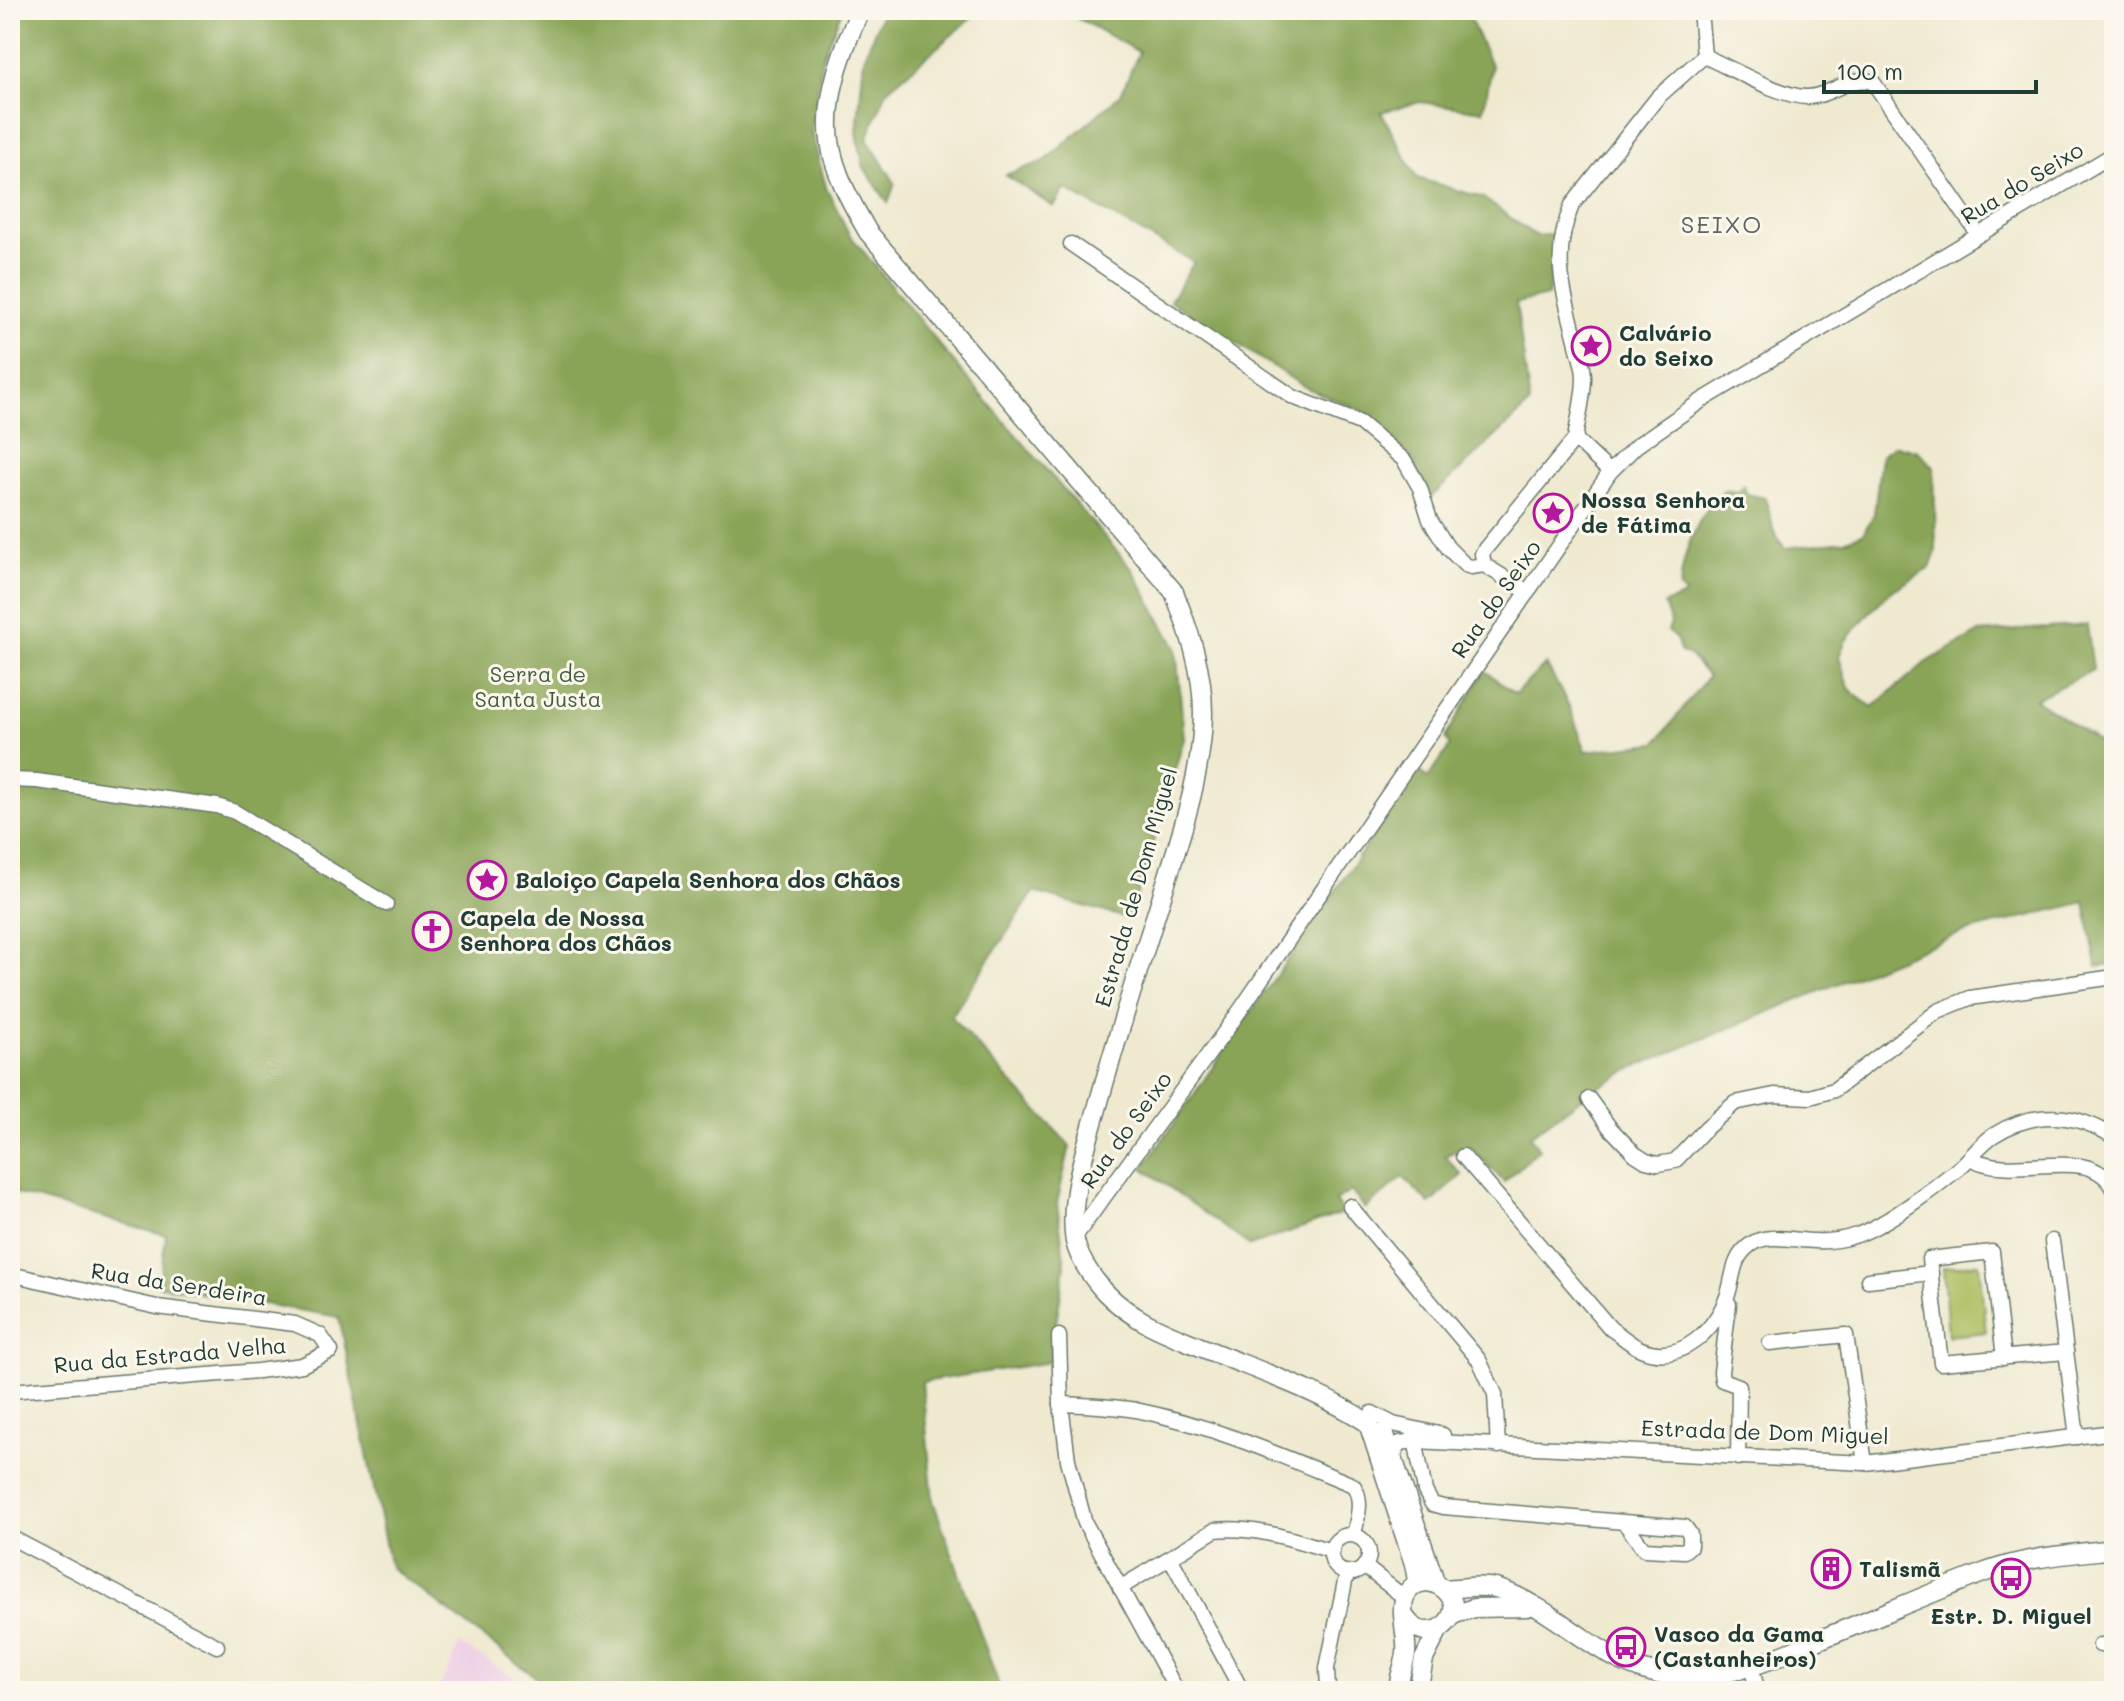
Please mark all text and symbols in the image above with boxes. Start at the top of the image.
scale bar [1824,44,2036,94]
text: 100 m [1836,55,1903,86]
street label: Rua do Seixo [1955,135,2088,231]
district label: SEIXO [1681,208,1763,239]
place label: Calvário do Seixo [1619,318,1713,372]
place icon: Calvário do Seixo [1570,325,1612,367]
place label: Nossa Senhora de Fátima [1581,485,1745,539]
place icon: Nossa Senhora de Fátima [1532,492,1574,534]
street label: Rua do Seixo [1444,534,1547,664]
park label: Serra de Santa Justa [475,659,601,713]
street label: Estrada de Dom Miguel [1087,764,1184,1010]
place icon: Baloiço Capela Senhora dos Chãos [466,859,508,901]
place label: Baloiço Capela Senhora dos Chãos [515,865,901,894]
place label: Capela de Nossa Senhora dos Chãos [460,903,672,957]
church icon: Capela de Nossa Senhora dos Chãos [411,910,453,952]
street label: Rua do Seixo [1073,1065,1178,1194]
street label: Rua da Serdeira [89,1255,269,1312]
street label: Rua da Estrada Velha [52,1330,287,1379]
street label: Estrada de Dom Miguel [1641,1413,1889,1450]
building icon: Talismã [1810,1548,1852,1590]
place label: Talismã [1859,1554,1941,1583]
bus stop icon: Estr. D. Miguel [1990,1557,2032,1599]
place label: Estr. D. Miguel [1930,1601,2092,1630]
place label: Vasco da Gama (Castanheiros) [1654,1619,1824,1673]
bus stop icon: Vasco da Gama (Castanheiros) [1605,1626,1647,1668]

